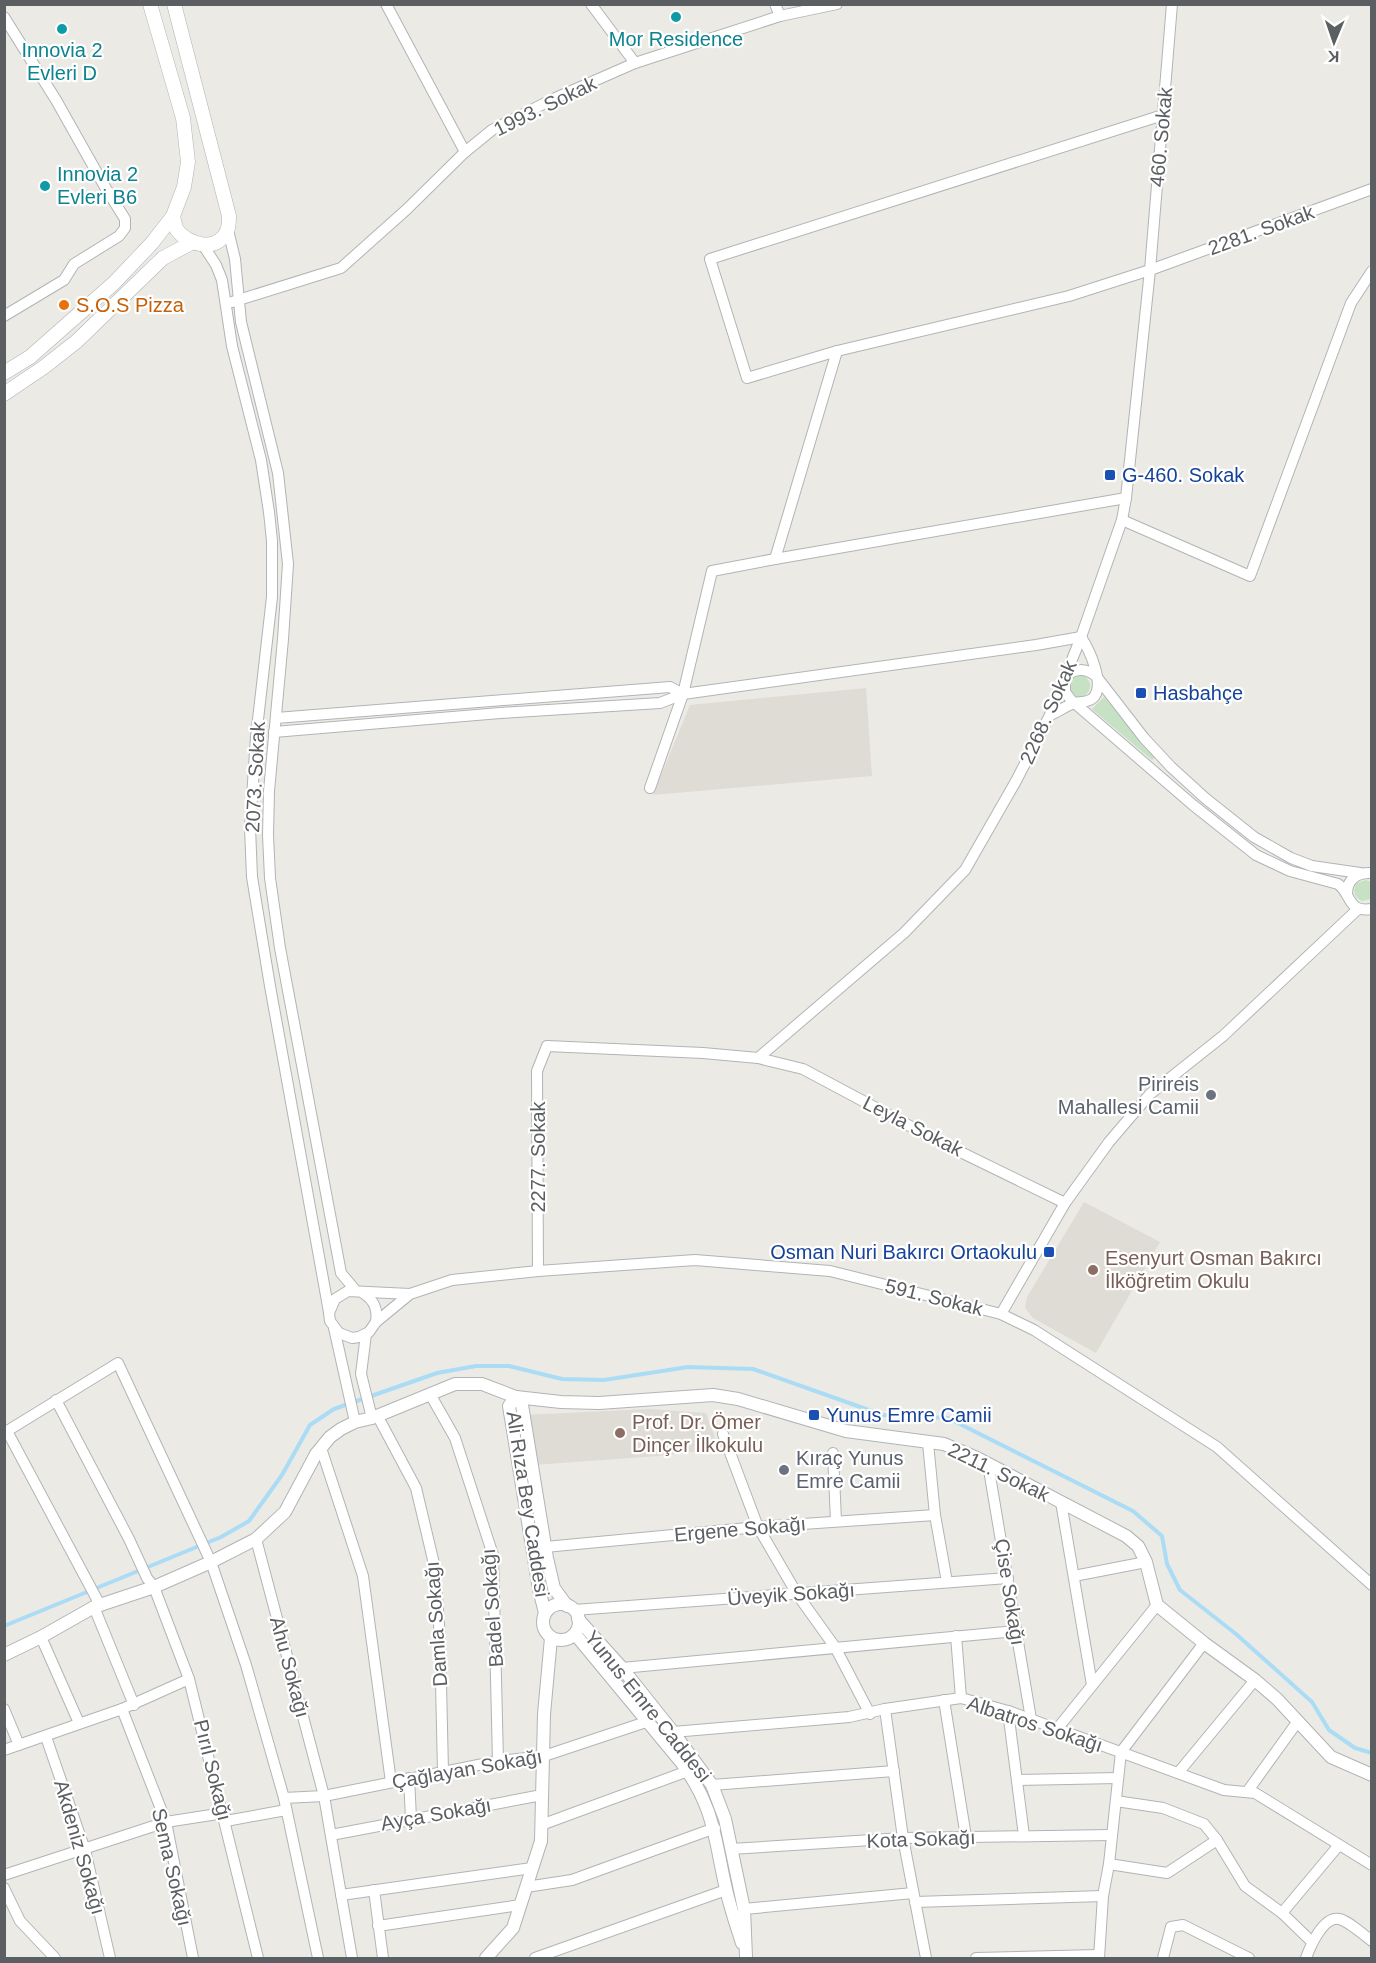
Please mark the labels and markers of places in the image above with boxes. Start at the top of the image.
marker: Mor Residence [669,10,683,24]
marker: Innovia 2 Evleri D [55,22,69,36]
place label: Mor Residence [609,28,743,50]
place label: Innovia 2 Evleri D [21,39,103,84]
place label: Innovia 2 Evleri B6 [57,163,138,208]
marker: Innovia 2 Evleri B6 [38,179,52,193]
place label: S.O.S Pizza [76,294,185,316]
marker: S.O.S Pizza [57,298,71,312]
place label: G-460. Sokak [1122,464,1245,486]
marker: G-460. Sokak [1103,468,1117,482]
place label: Hasbahçe [1153,682,1243,704]
marker: Hasbahçe [1134,686,1148,700]
place label: Pirireis Mahallesi Camii [1058,1073,1199,1118]
marker: Pirireis Mahallesi Camii [1204,1088,1218,1102]
place label: Osman Nuri Bakırcı Ortaokulu [770,1241,1037,1263]
marker: Osman Nuri Bakırcı Ortaokulu [1042,1245,1056,1259]
place label: Esenyurt Osman Bakırcı İlköğretim Okulu [1105,1247,1322,1292]
marker: Esenyurt Osman Bakırcı İlköğretim Okulu [1086,1263,1100,1277]
place label: Yunus Emre Camii [826,1404,992,1426]
marker: Yunus Emre Camii [807,1408,821,1422]
place label: Prof. Dr. Ömer Dinçer İlkokulu [632,1411,763,1456]
marker: Prof. Dr. Ömer Dinçer İlkokulu [613,1426,627,1440]
place label: Kıraç Yunus Emre Camii [796,1447,903,1492]
marker: Kıraç Yunus Emre Camii [777,1463,791,1477]

